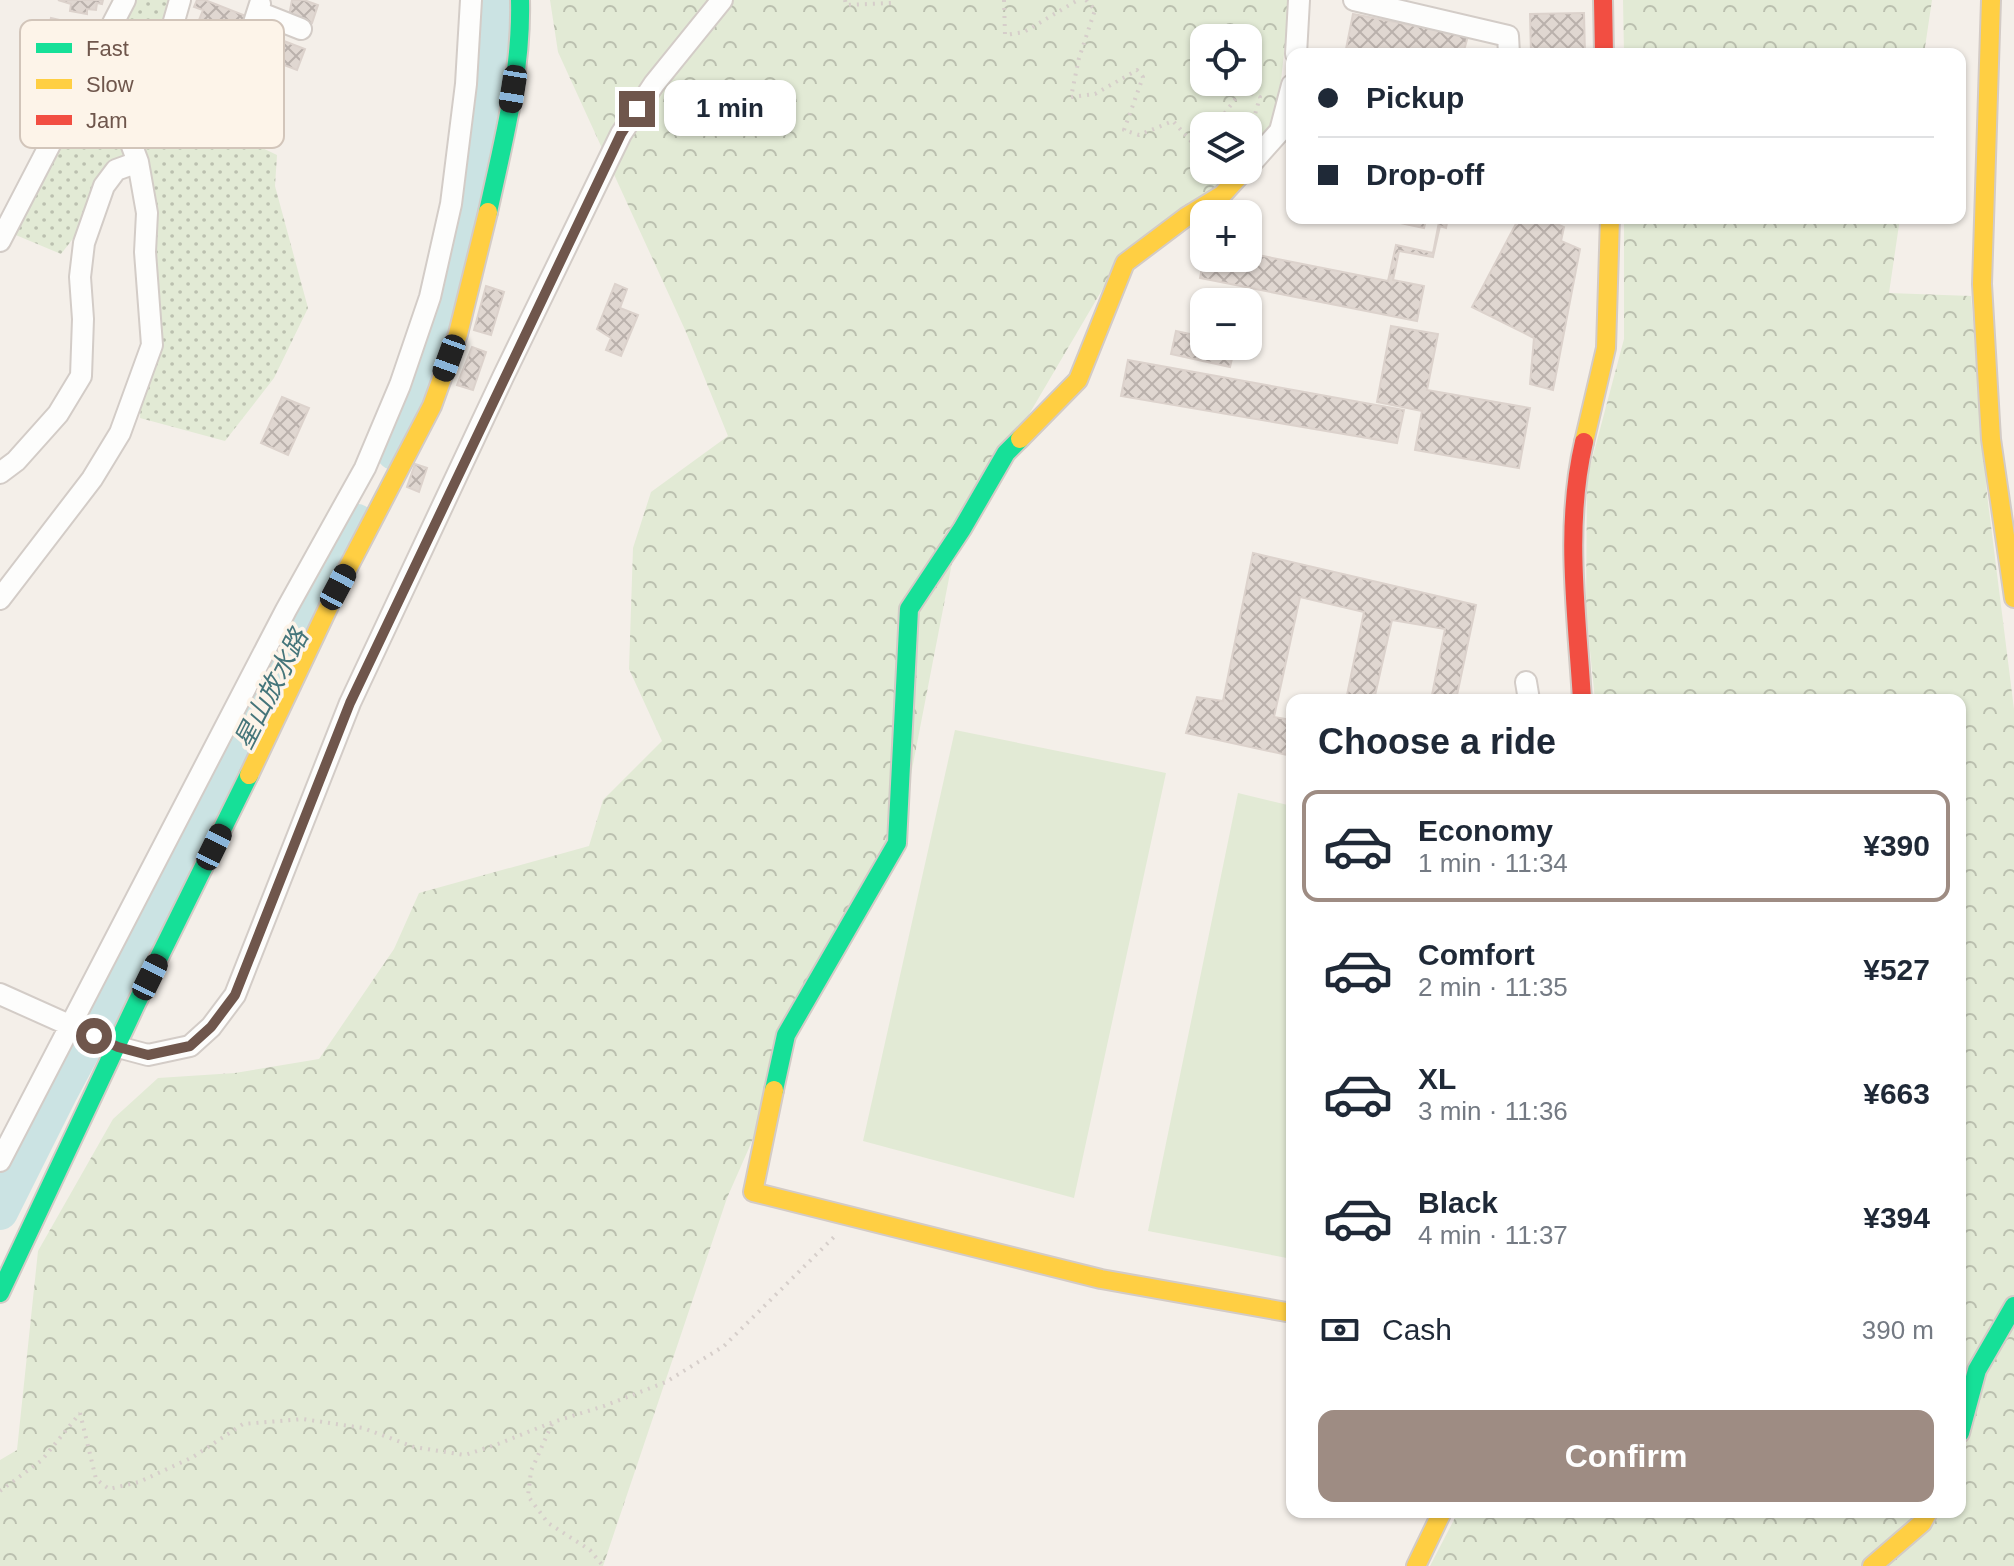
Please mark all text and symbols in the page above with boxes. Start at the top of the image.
legend [20,20,284,148]
map controls [1190,24,1262,360]
button: locate [1190,24,1262,96]
text: Fast [86,36,129,61]
car [497,63,529,115]
text: Slow [86,72,134,97]
callout: 1 min [665,81,797,137]
text: Pickup [1366,81,1464,114]
route end [619,91,655,127]
text: 1 min [696,93,764,123]
text: Jam [86,108,128,133]
button: layers [1190,112,1262,184]
text: Drop-off [1366,158,1484,191]
button: + [1190,200,1262,272]
button: − [1190,288,1262,360]
car [430,331,468,385]
car [316,560,360,614]
water label: 星山放水路 [228,622,315,754]
text: Choose a ride [1318,721,1556,762]
icon: car [1322,810,1394,882]
text: Economy [1418,814,1553,847]
car [193,820,235,874]
text: ¥390 [1863,829,1930,862]
text: 1 min · 11:34 [1418,848,1568,878]
icon: car [1322,934,1394,1006]
text: Comfort [1418,938,1535,971]
car [129,950,171,1004]
text: ¥527 [1863,953,1930,986]
text: 2 min · 11:35 [1418,972,1568,1002]
route start [76,1018,112,1054]
icon: car [1322,1058,1394,1130]
text: XL [1418,1062,1456,1095]
text: ¥663 [1863,1077,1930,1110]
text: 3 min · 11:36 [1418,1096,1568,1126]
icon: car [1322,1182,1394,1254]
text: Black [1418,1186,1498,1219]
text: ¥394 [1863,1201,1930,1234]
text: 4 min · 11:37 [1418,1220,1568,1250]
icon: cash [1318,1308,1362,1352]
text: Cash [1382,1313,1452,1346]
text: 390 m [1862,1315,1934,1345]
button: Confirm [1318,1410,1934,1502]

